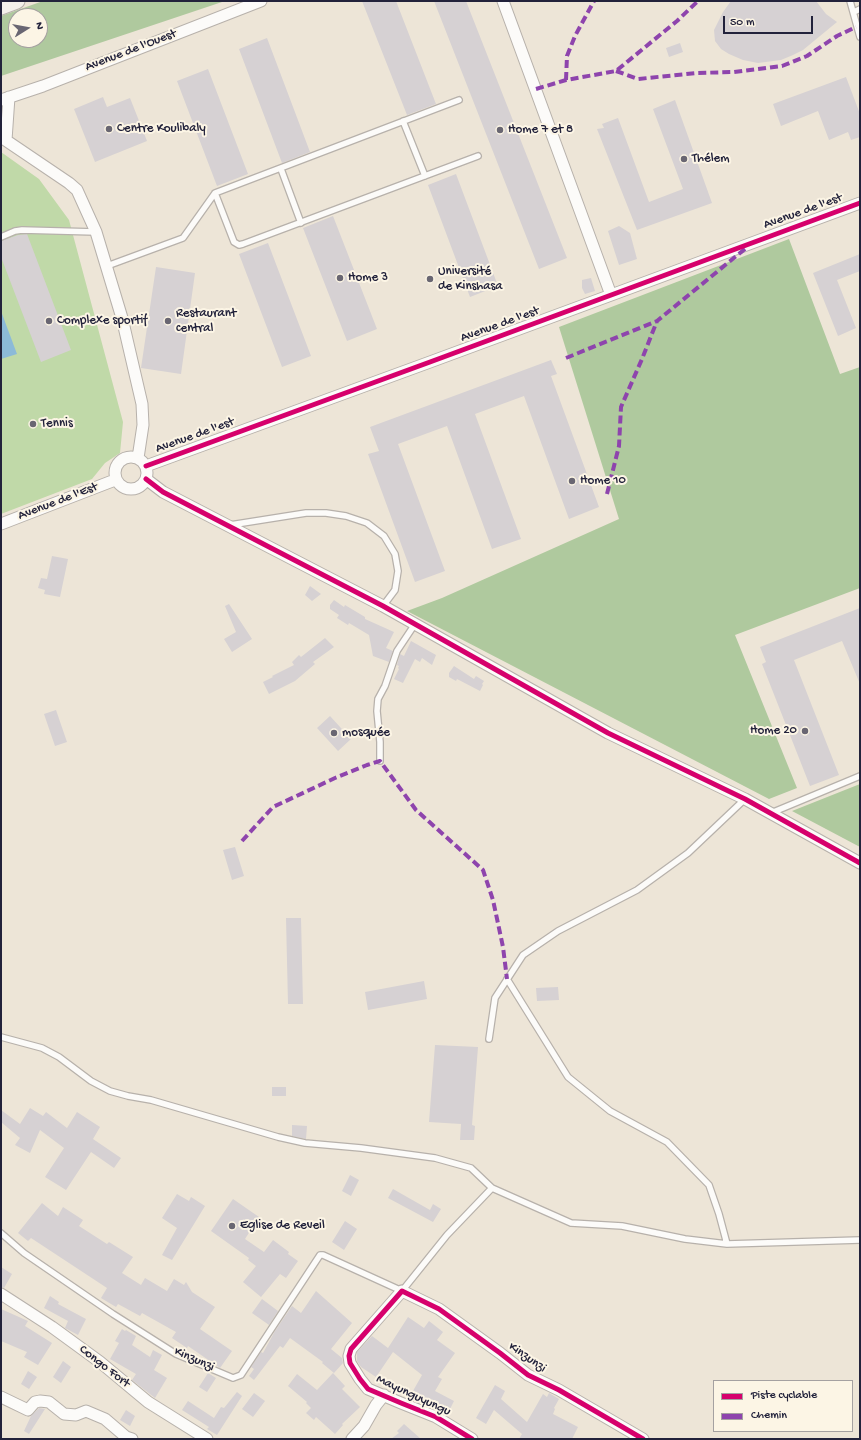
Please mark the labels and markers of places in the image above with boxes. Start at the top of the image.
place label: Centre Koulibaly [117,121,206,137]
place label: Home 7 et 8 [508,122,573,138]
marker: Centre Koulibaly [104,124,114,134]
marker: Home 7 et 8 [495,125,505,135]
place label: Thélem [692,151,729,167]
marker: Thélem [679,154,689,164]
place label: Université de Kinshasa [438,264,503,295]
place label: Home 3 [348,270,388,286]
marker: Home 3 [335,273,345,283]
marker: Université de Kinshasa [425,274,435,284]
place label: Restaurant central [176,306,236,337]
place label: Complexe sportif [57,313,147,329]
marker: Complexe sportif [44,316,54,326]
marker: Restaurant central [163,316,173,326]
place label: Tennis [41,416,73,432]
marker: Tennis [28,419,38,429]
place label: Home 10 [580,473,626,489]
marker: Home 10 [567,476,577,486]
place label: Home 20 [750,723,797,739]
place label: mosquée [342,725,390,741]
marker: Home 20 [800,726,810,736]
marker: mosquée [329,728,339,738]
place label: Eglise de Reveil [240,1218,325,1234]
marker: Eglise de Reveil [227,1221,237,1231]

